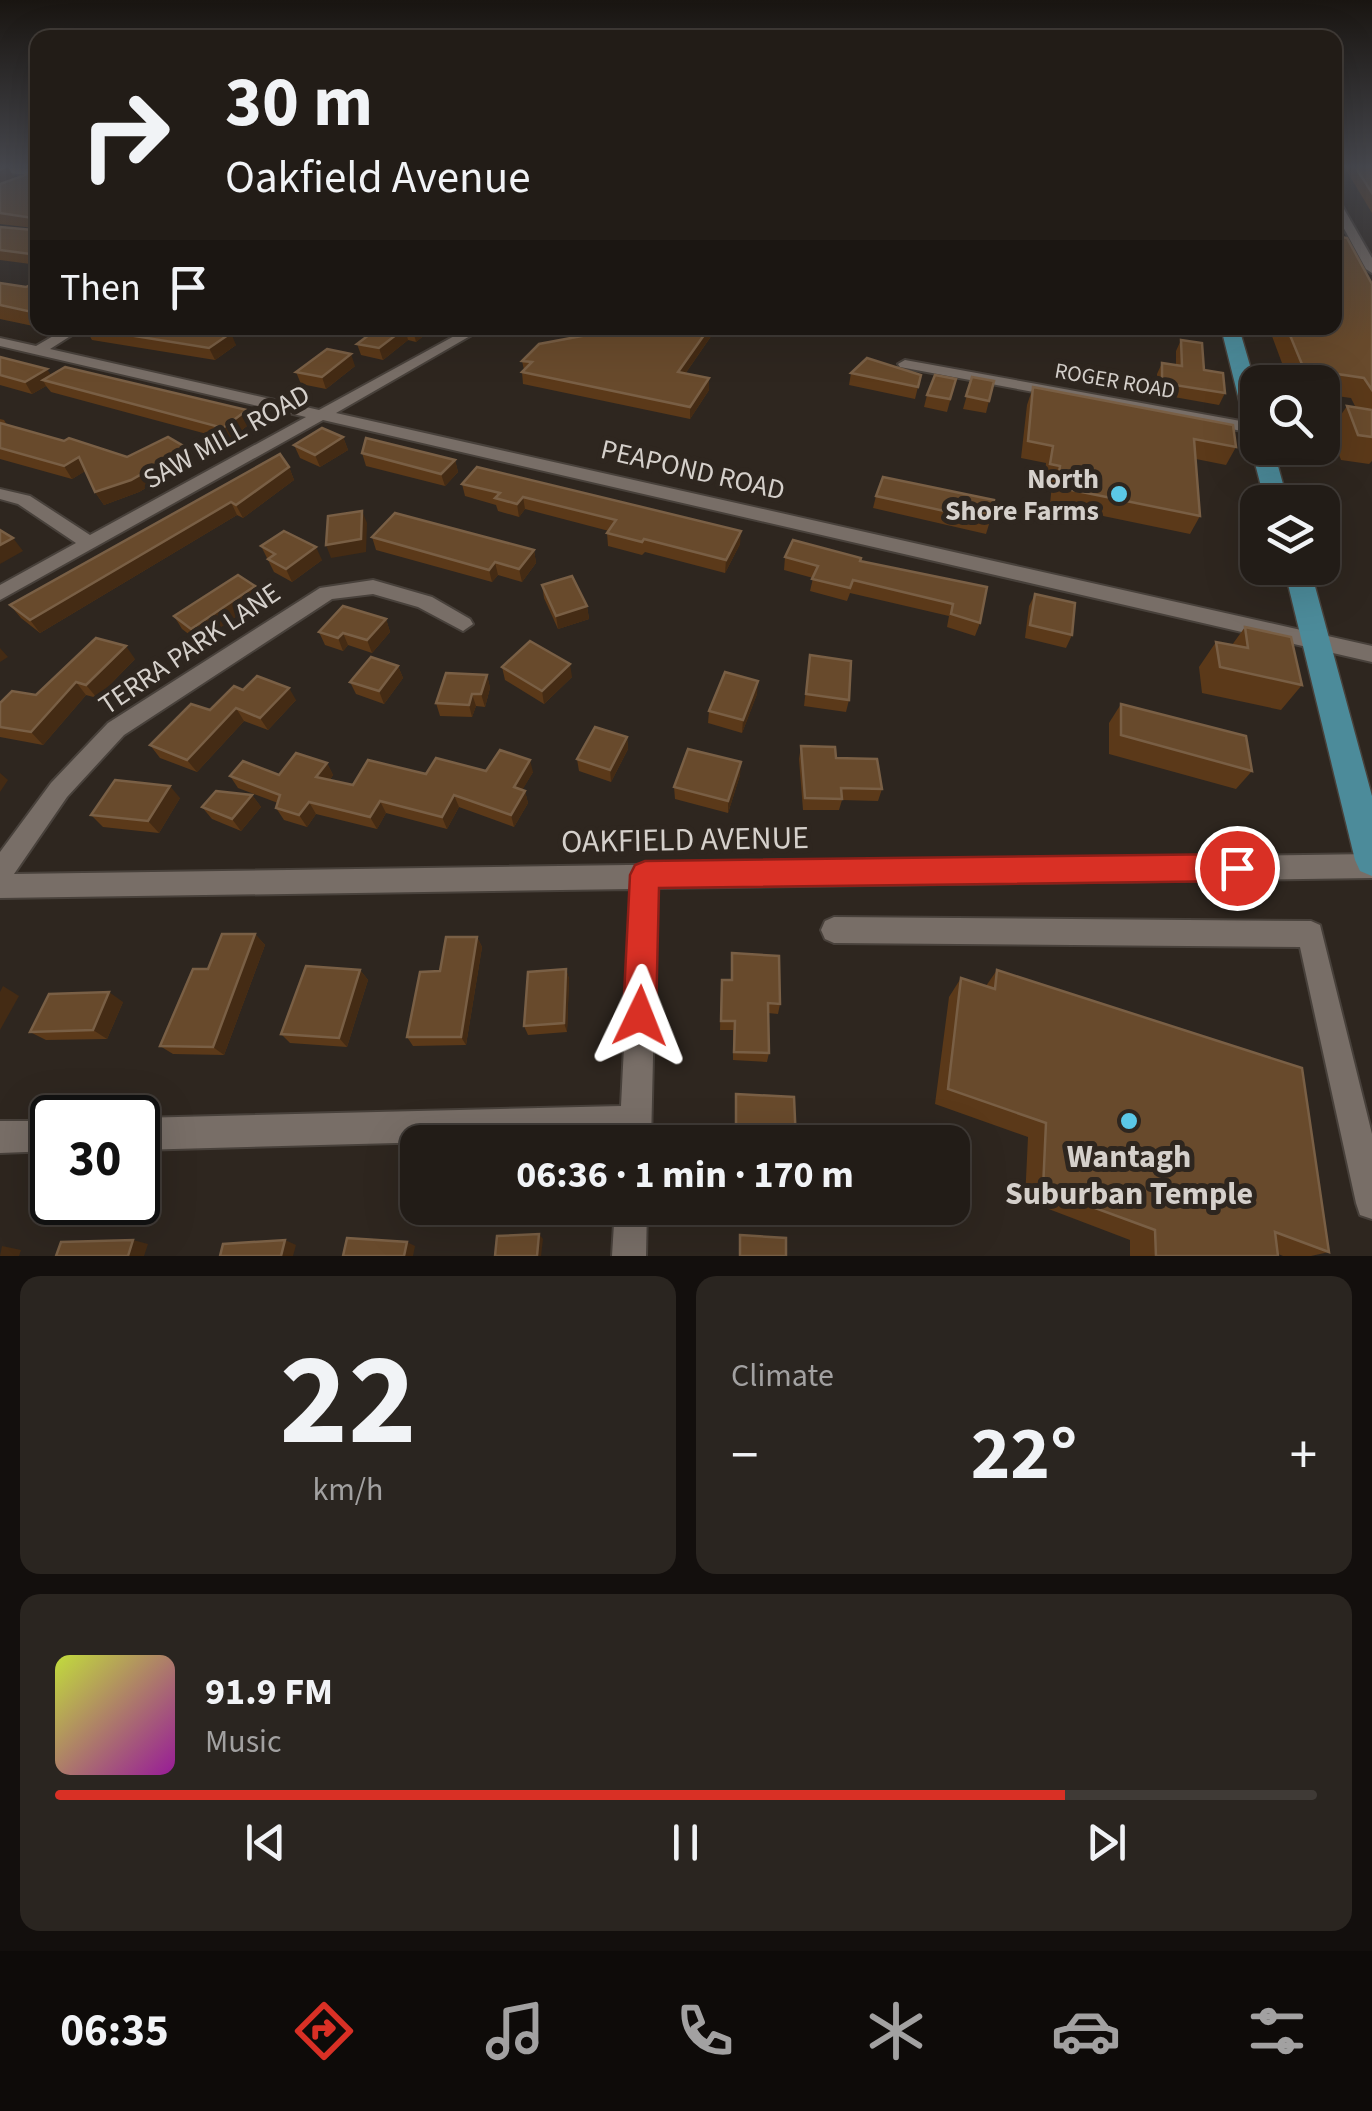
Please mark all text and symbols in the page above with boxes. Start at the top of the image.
text: 30 m [225,53,373,153]
icon: right [60,70,190,200]
text: Oakfield Avenue [225,146,531,210]
icon: arrive [161,260,216,315]
text: Then [60,261,141,315]
street label: ROGER ROAD [1052,355,1177,407]
map controls [1240,365,1340,585]
button: search [1240,365,1340,465]
street label: SAW MILL ROAD [136,375,317,499]
street label: PEAPOND ROAD [597,429,789,511]
place label: North Shore Farms [945,459,1099,531]
marker: North Shore Farms [1108,483,1130,505]
button: layers [1240,485,1340,585]
street label: TERRA PARK LANE [91,573,288,725]
street label: OAKFIELD AVENUE [561,815,809,865]
pin [1195,826,1280,911]
icon: arrive [1210,841,1265,896]
position arrow [588,964,692,1068]
speed limit sign: 30 [30,1095,160,1225]
marker: Wantagh Suburban Temple [1118,1110,1140,1132]
place label: Wantagh Suburban Temple [1005,1134,1253,1217]
text: 06:36 · 1 min · 170 m [516,1148,854,1202]
text: 22 [279,1309,417,1494]
text: Climate [731,1353,834,1399]
text: 22° [971,1401,1077,1508]
text: − [731,1417,758,1495]
text: + [1290,1417,1317,1495]
text: km/h [313,1467,383,1513]
text: 91.9 FM [205,1665,333,1719]
text: Music [205,1719,282,1765]
icon: previous [238,1815,293,1870]
icon: pause [658,1815,713,1870]
icon: next [1079,1815,1134,1870]
icon: directions [289,1996,359,2066]
icon: music [480,1996,550,2066]
icon: phone [670,1996,740,2066]
icon: climate [861,1996,931,2066]
icon: car [1051,1996,1121,2066]
icon: filters [1242,1996,1312,2066]
text: 06:35 [60,1999,169,2063]

